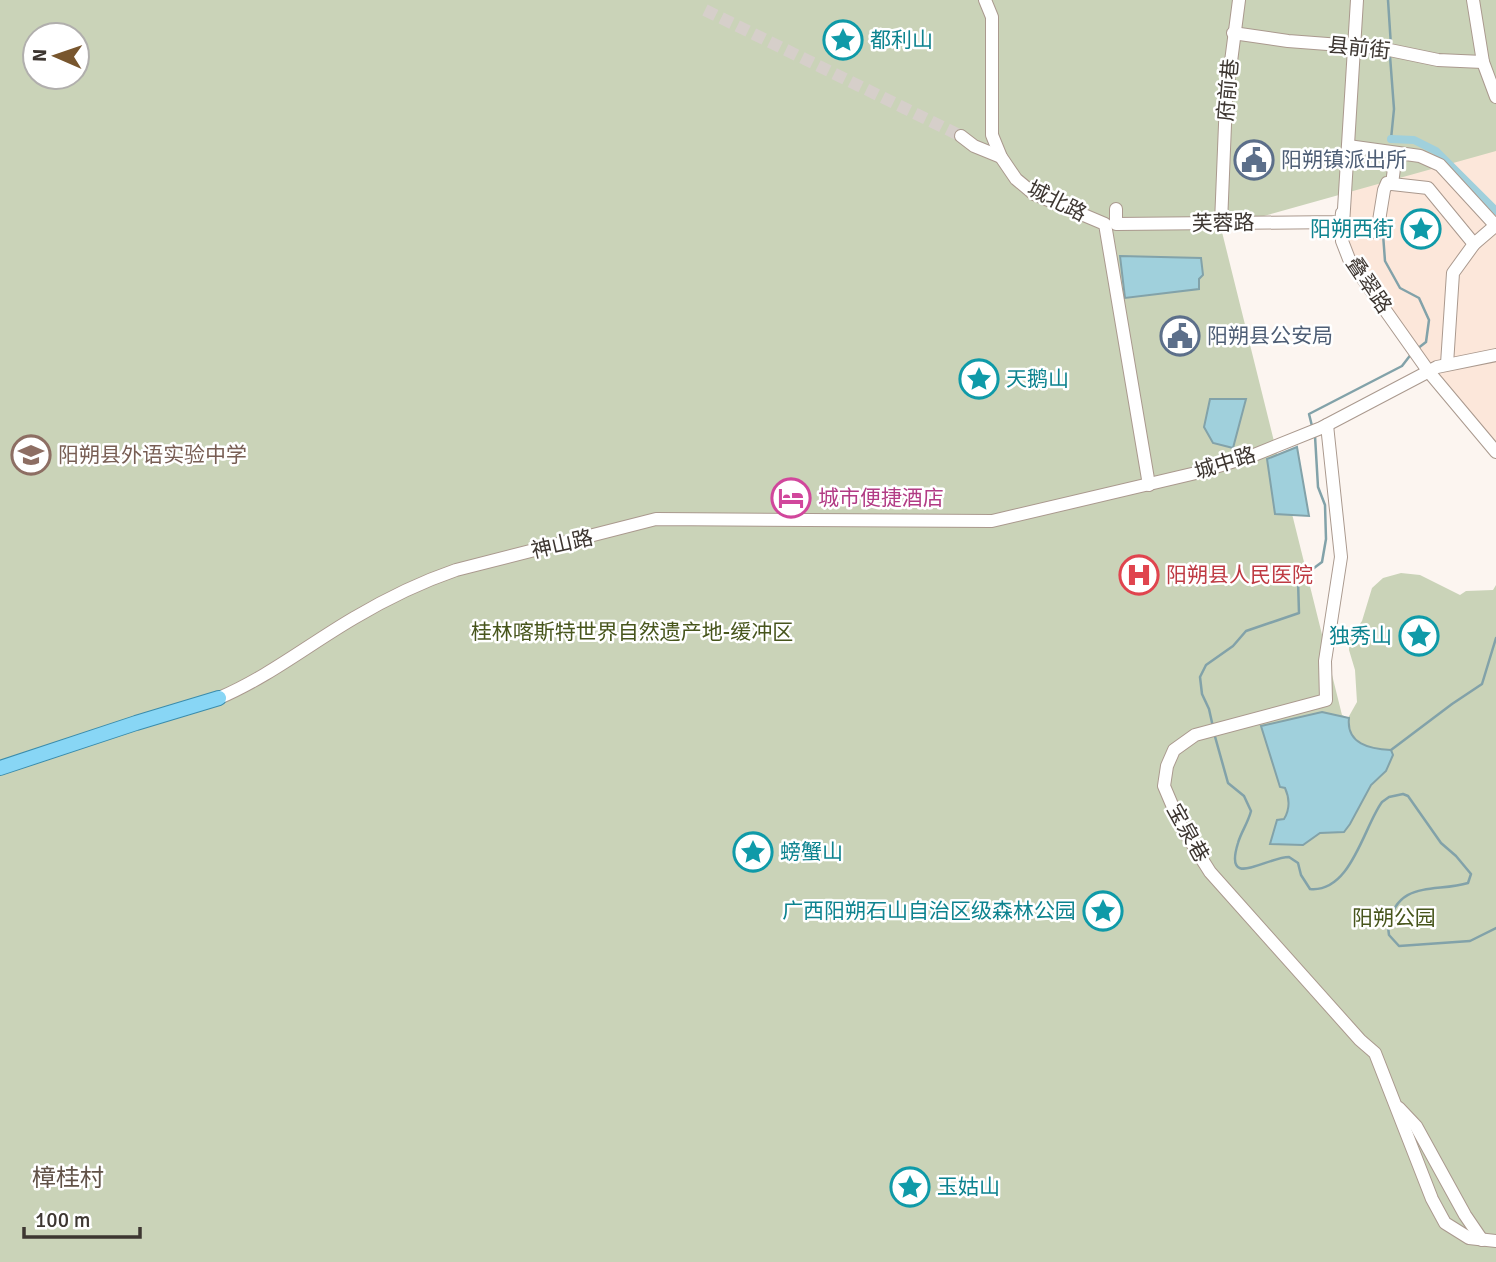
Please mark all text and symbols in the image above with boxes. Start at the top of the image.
place icon: 都利山 [822,19,864,61]
north arrow [21,21,91,91]
place label: 都利山 [870,27,933,53]
street label: 县前街 [1326,32,1392,64]
text: N [28,48,52,62]
street label: 府前巷 [1212,57,1244,123]
public building icon: 阳朔镇派出所 [1233,139,1275,181]
place label: 阳朔镇派出所 [1281,147,1407,173]
street label: 城北路 [1023,175,1091,227]
place icon: 阳朔西街 [1400,208,1442,250]
street label: 芙蓉路 [1191,209,1255,237]
place label: 阳朔西街 [1310,216,1394,242]
street label: 叠翠路 [1341,252,1397,318]
public building icon: 阳朔县公安局 [1159,315,1201,357]
place label: 阳朔县公安局 [1207,323,1333,349]
place icon: 天鹅山 [958,358,1000,400]
place label: 天鹅山 [1006,366,1069,392]
school or university icon: 阳朔县外语实验中学 [10,434,52,476]
street label: 城中路 [1191,441,1259,485]
place label: 阳朔县外语实验中学 [58,442,247,468]
hotel icon: 城市便捷酒店 [770,477,812,519]
place label: 城市便捷酒店 [818,485,944,511]
street label: 神山路 [528,524,596,564]
hospital icon: 阳朔县人民医院 [1118,554,1160,596]
place label: 阳朔县人民医院 [1166,562,1313,588]
place icon: 独秀山 [1398,615,1440,657]
park label: 桂林喀斯特世界自然遗产地-缓冲区 [471,619,793,645]
place label: 独秀山 [1329,623,1392,649]
street label: 宝泉巷 [1161,799,1215,867]
place icon: 螃蟹山 [732,831,774,873]
place label: 螃蟹山 [780,839,843,865]
place icon: 广西阳朔石山自治区级森林公园 [1082,890,1124,932]
place label: 广西阳朔石山自治区级森林公园 [782,898,1076,924]
park label: 阳朔公园 [1352,905,1436,931]
district label: 樟桂村 [32,1163,104,1193]
place icon: 玉姑山 [889,1166,931,1208]
place label: 玉姑山 [937,1174,1000,1200]
scale bar [24,1196,140,1240]
text: 100 m [35,1207,90,1233]

